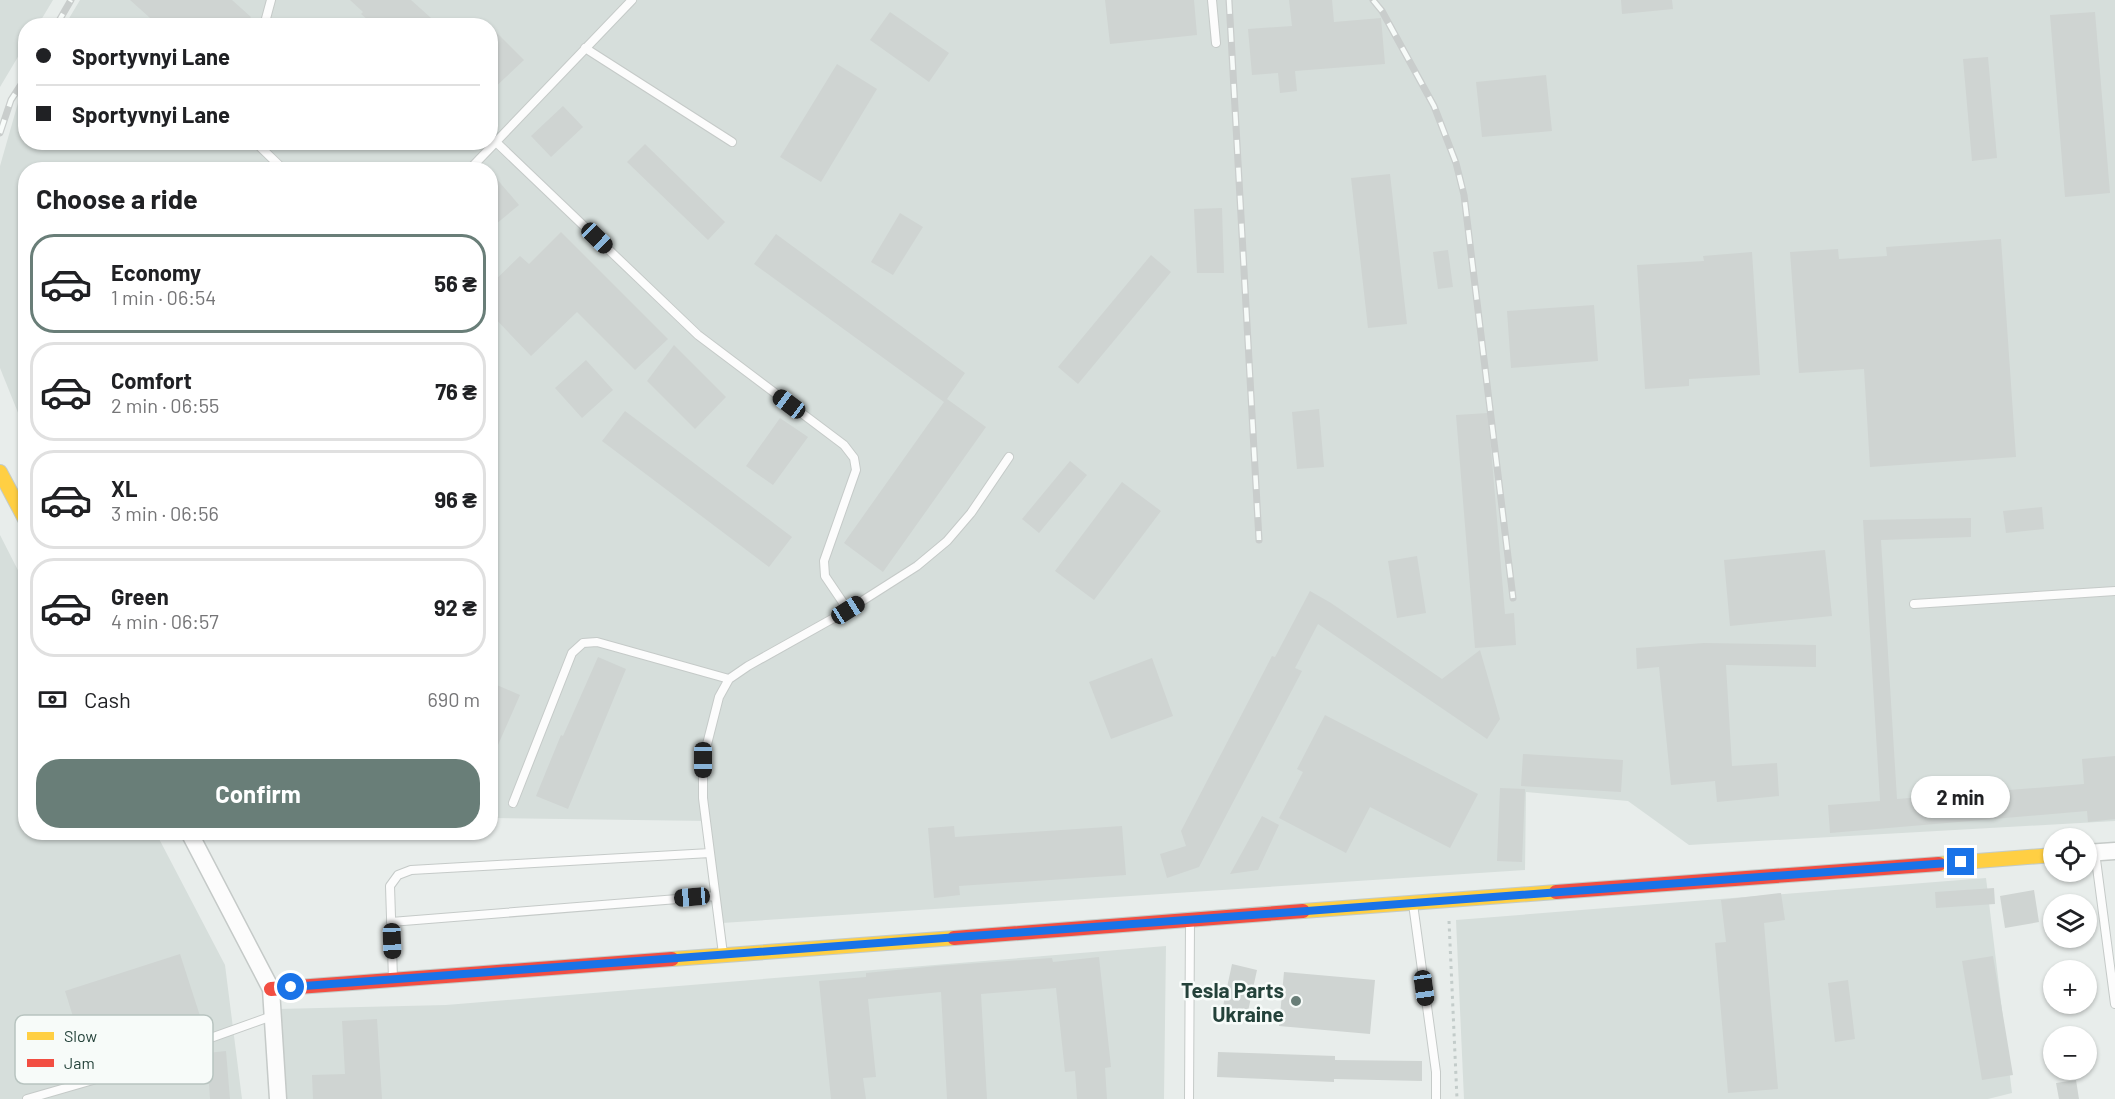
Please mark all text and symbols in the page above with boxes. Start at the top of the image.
text: Sportyvnyi Lane [72,43,230,69]
text: Sportyvnyi Lane [72,101,230,127]
text: Choose a ride [36,182,198,214]
car [578,219,616,257]
icon: car [39,257,93,311]
text: Economy [111,259,201,285]
text: 56 ₴ [434,270,477,296]
text: 1 min · 06:54 [111,285,216,309]
icon: car [39,365,93,419]
text: Comfort [111,367,192,393]
text: 76 ₴ [435,378,477,404]
car [769,386,809,422]
text: 2 min · 06:55 [111,393,219,417]
icon: car [39,473,93,527]
text: XL [111,475,137,501]
text: 96 ₴ [434,486,477,512]
text: 3 min · 06:56 [111,501,219,525]
icon: car [39,581,93,635]
text: Green [111,583,169,609]
car [828,593,868,627]
text: 92 ₴ [434,594,477,620]
text: 4 min · 06:57 [111,609,219,633]
icon: cash [36,683,69,716]
text: Cash [84,686,131,712]
text: 690 m [427,687,480,711]
car [694,742,712,778]
button: Confirm [36,759,480,828]
callout: 2 min [1912,775,2010,817]
text: 2 min [1937,785,1984,809]
map controls [2043,828,2097,1080]
button: locate [2043,828,2097,882]
route end [1947,848,1974,875]
car [673,886,711,908]
button: layers [2043,894,2097,948]
car [382,923,402,959]
button: + [2043,960,2097,1014]
car [1413,969,1435,1007]
route start [277,973,304,1000]
place label: Tesla Parts Ukraine [1181,977,1284,1026]
marker: Tesla Parts Ukraine [1289,994,1303,1008]
legend [15,1015,213,1084]
text: Slow [64,1026,97,1045]
button: − [2043,1026,2097,1080]
text: Jam [64,1053,95,1072]

